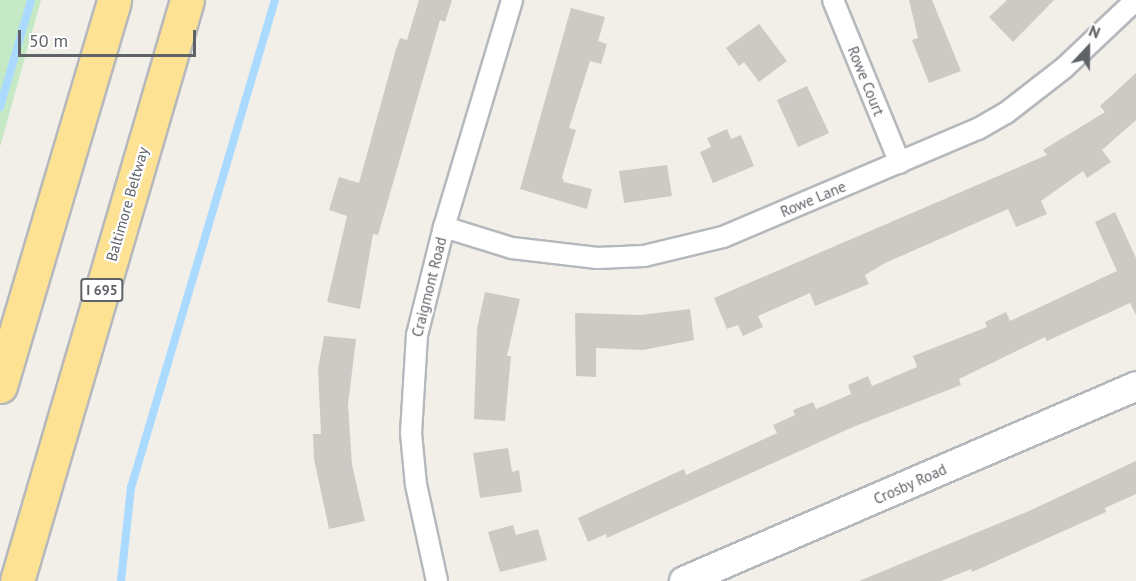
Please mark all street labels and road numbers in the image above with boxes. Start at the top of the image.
street label: Rowe Court [844,44,888,118]
street label: Baltimore Beltway [102,145,152,263]
street label: Rowe Lane [778,177,848,221]
street label: Craigmont Road [408,235,450,339]
road number: I 695 [80,279,124,301]
street label: Crosby Road [871,460,949,508]

